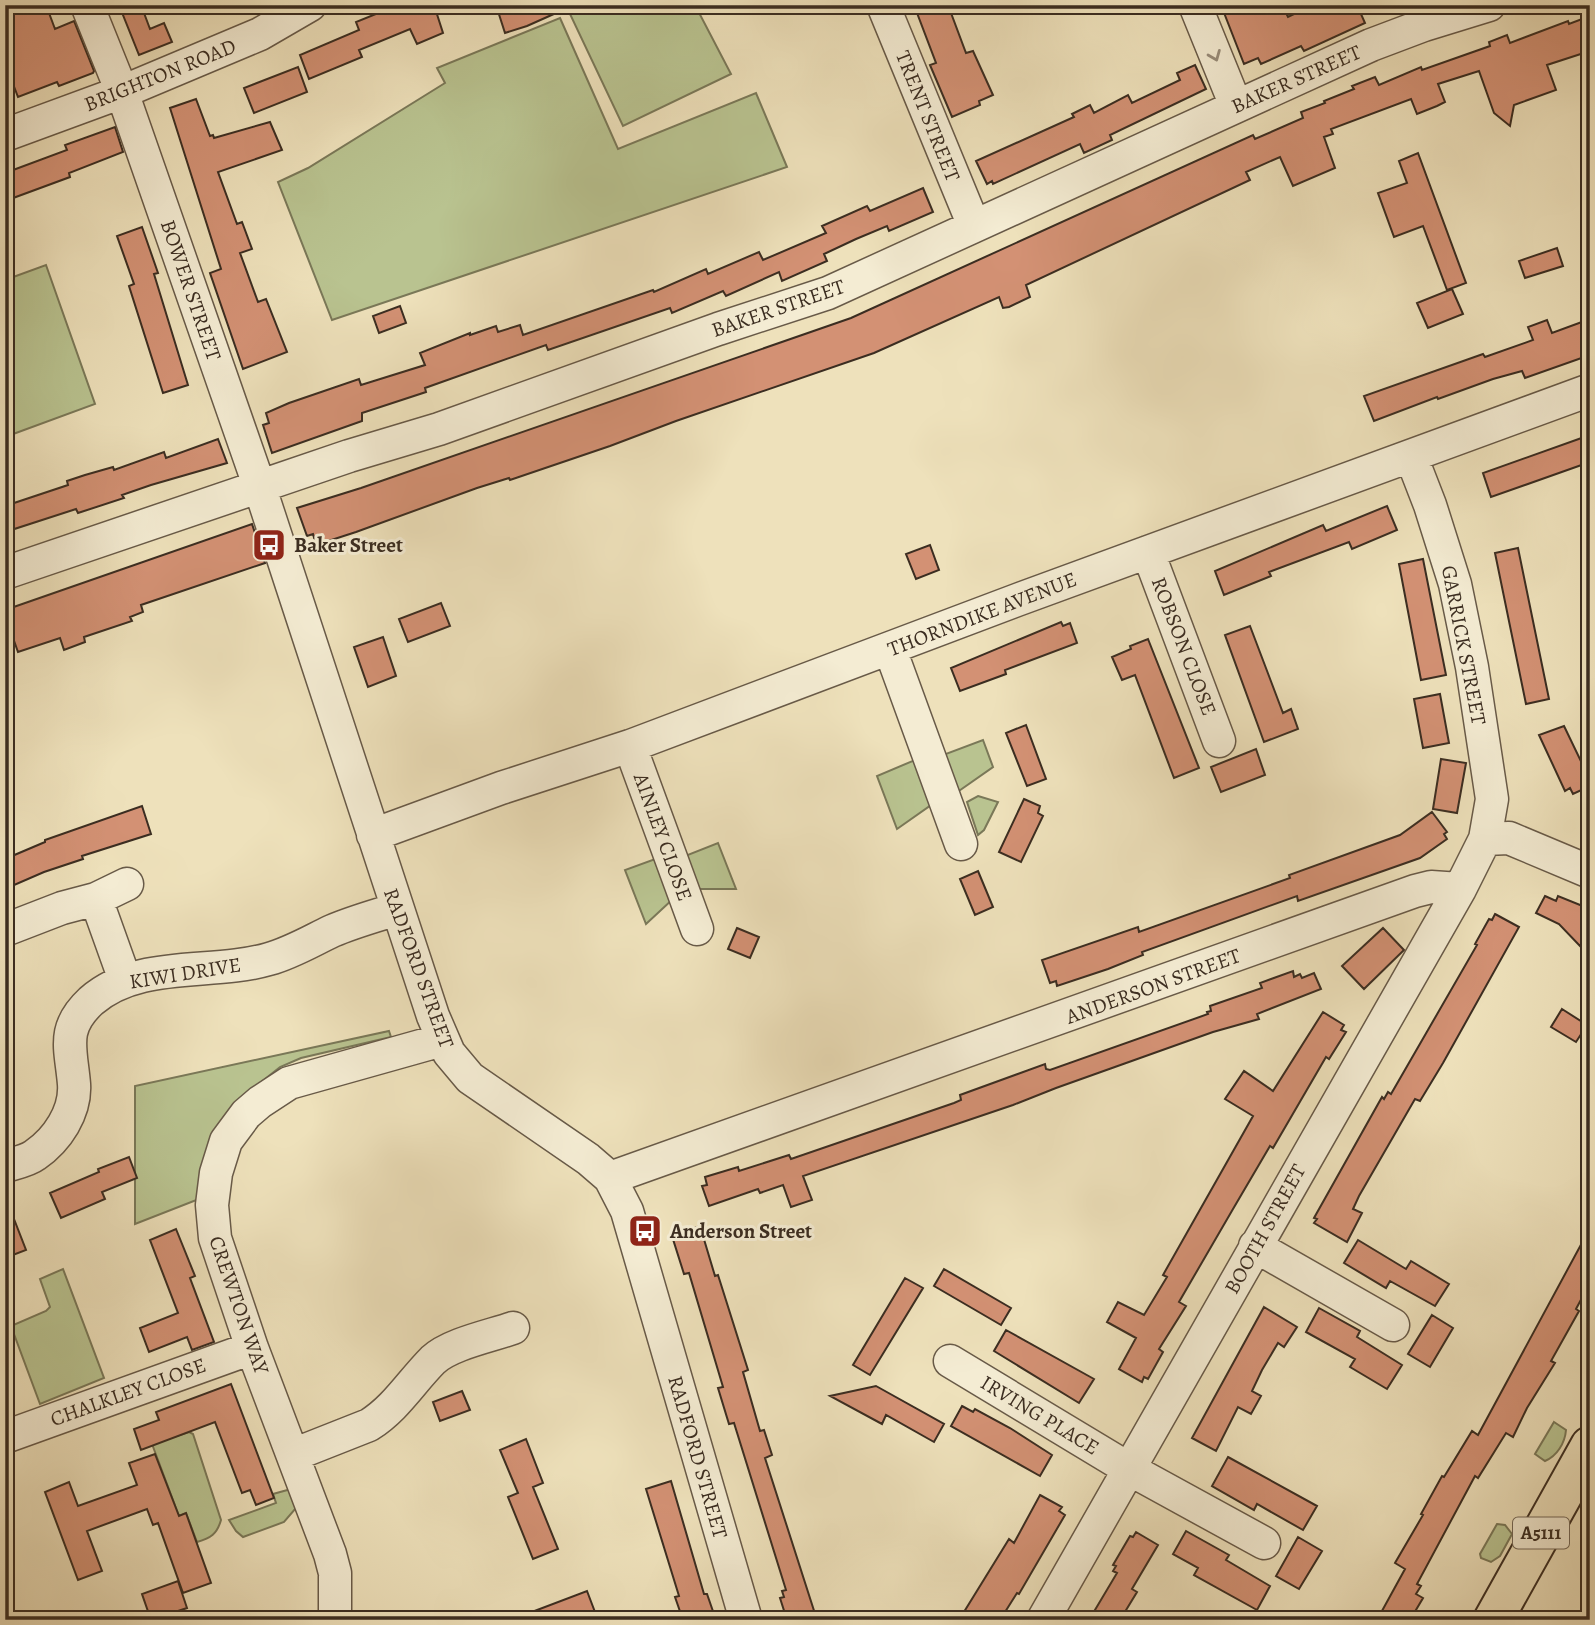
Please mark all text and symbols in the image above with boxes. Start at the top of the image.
street label: BRIGHTON ROAD [80,32,240,118]
street label: BAKER STREET [1227,38,1366,120]
street label: TRENT STREET [889,46,967,186]
one-way arrow [1207,49,1221,61]
street label: BOWER STREET [154,216,228,365]
street label: BAKER STREET [708,272,849,344]
bus stop icon: Baker Street [250,526,288,564]
place label: Baker Street [294,531,403,559]
street label: GARRICK STREET [1435,563,1493,728]
street label: THORNDIKE AVENUE [883,565,1081,663]
street label: ROBSON CLOSE [1145,573,1223,719]
street label: AINLEY CLOSE [627,768,699,905]
street label: RADFORD STREET [377,884,461,1052]
street label: ANDERSON STREET [1061,941,1245,1031]
street label: KIWI DRIVE [127,950,243,996]
street label: BOOTH STREET [1218,1159,1313,1299]
bus stop icon: Anderson Street [626,1212,664,1250]
place label: Anderson Street [669,1217,812,1245]
street label: CREWTON WAY [202,1232,276,1378]
street label: CHALKLEY CLOSE [46,1351,210,1433]
street label: IRVING PLACE [975,1369,1105,1461]
street label: RADFORD STREET [661,1372,735,1542]
road number: A5111 [1513,1518,1569,1548]

